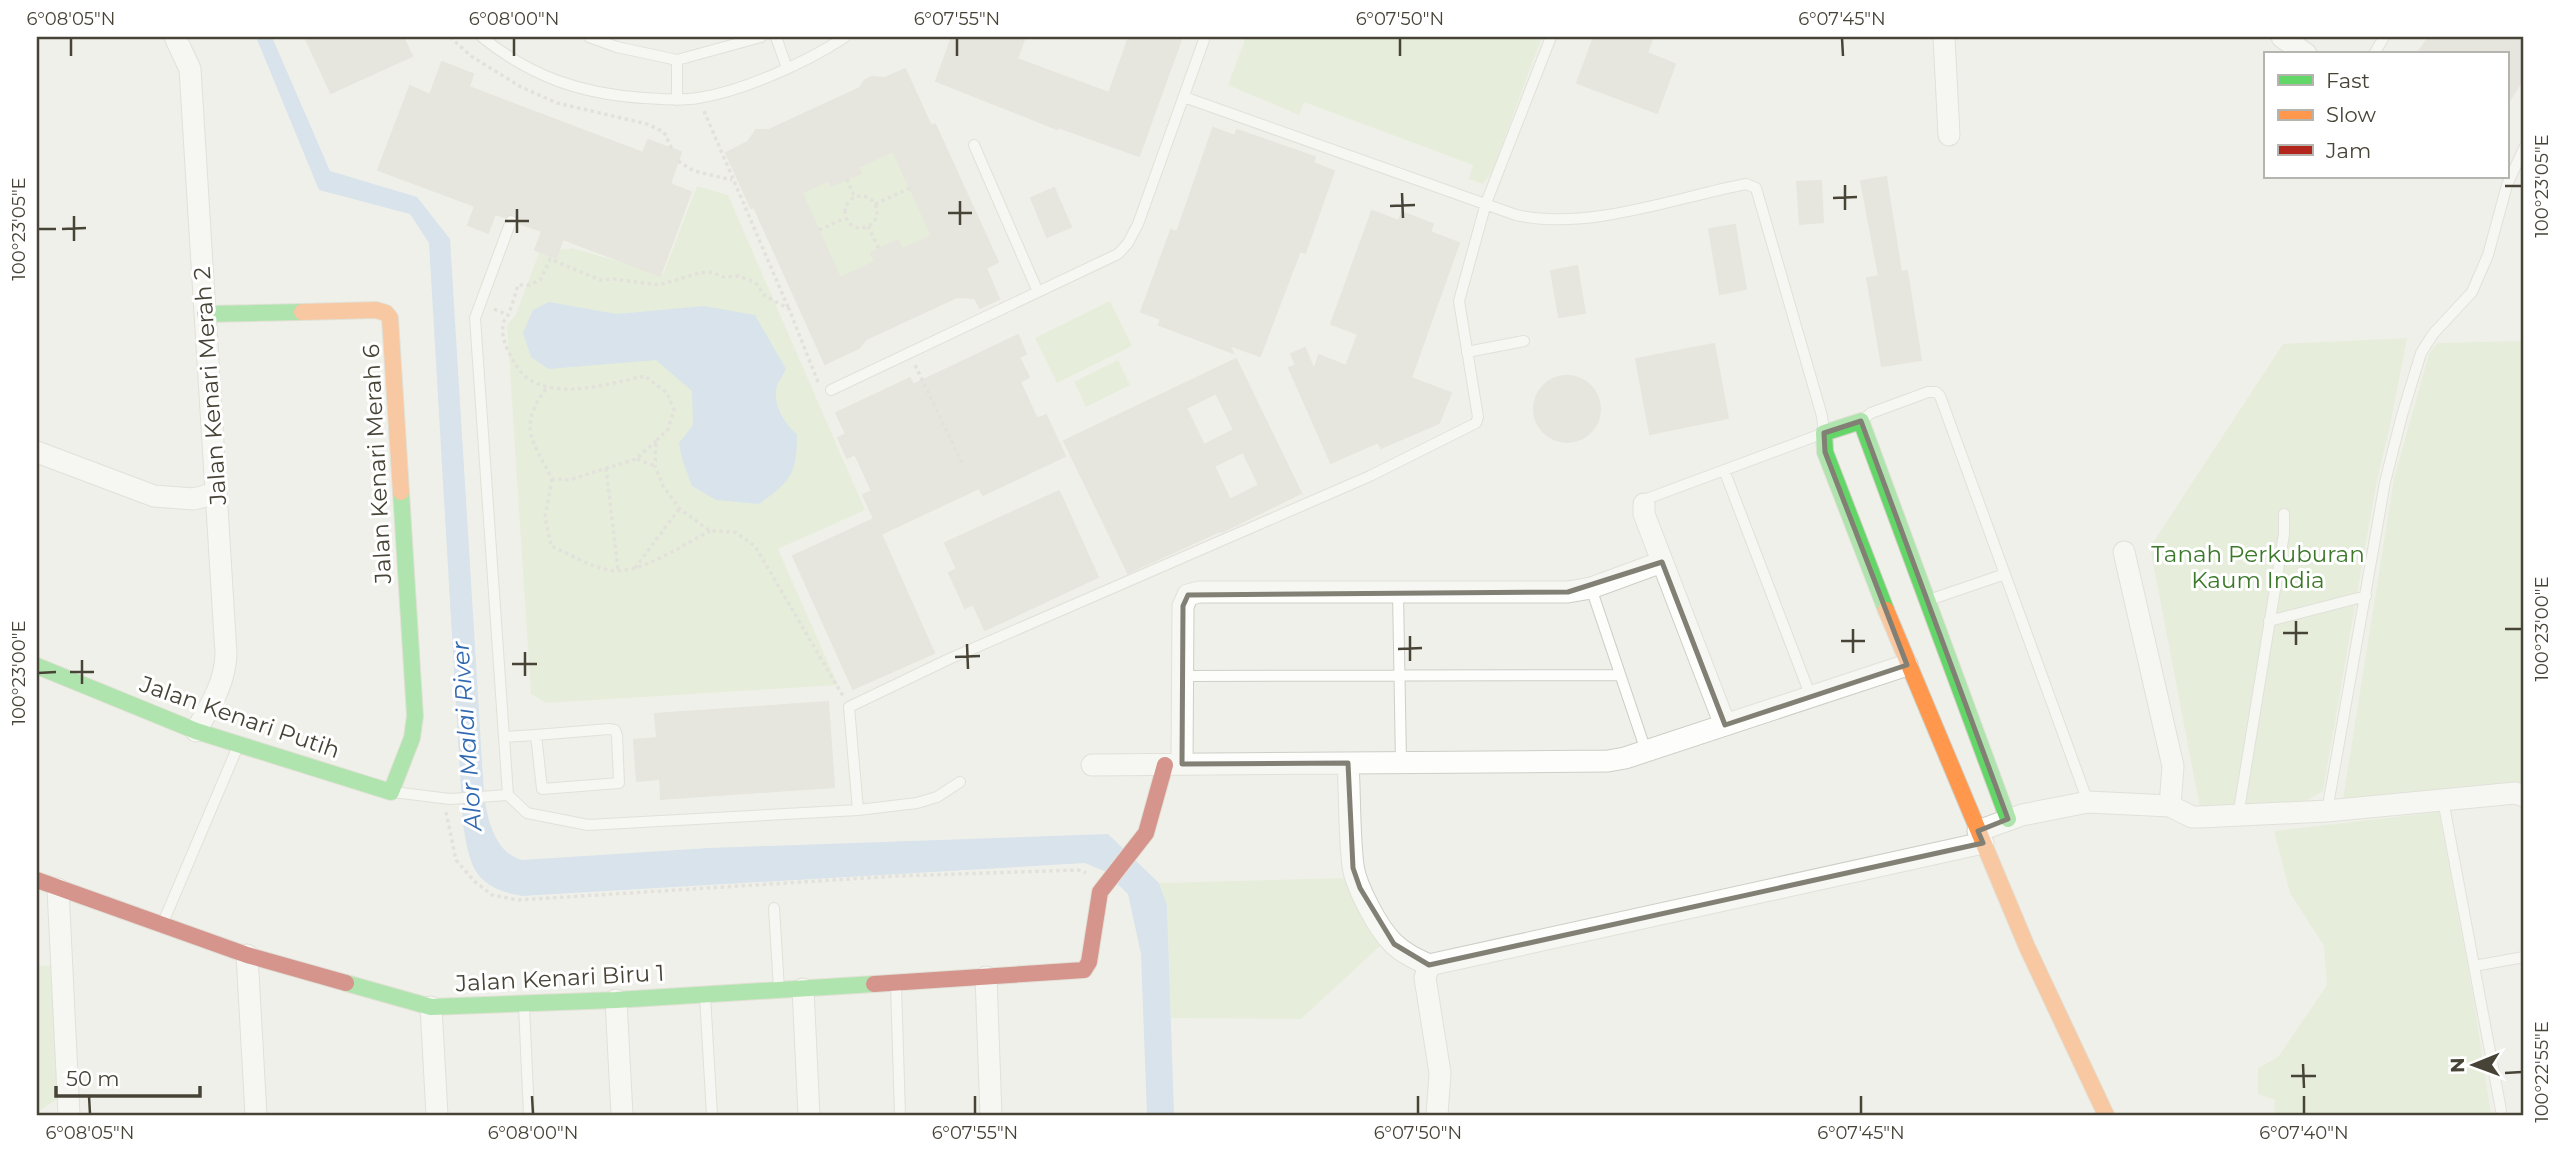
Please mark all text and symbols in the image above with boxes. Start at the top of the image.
text: 6°08'05"N [27,8,115,30]
text: 6°08'00"N [469,8,559,30]
text: 6°07'55"N [914,8,1000,30]
text: 6°07'50"N [1356,8,1444,30]
text: 6°07'45"N [1798,8,1886,30]
legend [2264,52,2508,178]
text: Fast [2326,68,2370,93]
text: Slow [2326,102,2376,127]
text: 100°23'05"E [2531,134,2553,238]
text: Jam [2325,138,2371,163]
text: 100°23'05"E [8,177,30,281]
street label: Jalan Kenari Merah 2 [188,266,232,507]
street label: Jalan Kenari Merah 6 [357,344,397,585]
park label: Tanah Perkuburan Kaum India [2151,540,2365,594]
text: 100°23'00"E [2531,576,2553,682]
text: 100°23'00"E [8,620,30,726]
water label: Alor Malai River [445,639,488,834]
street label: Jalan Kenari Putih [135,669,344,764]
street label: Jalan Kenari Biru 1 [454,959,665,998]
text: 100°22'55"E [2531,1021,2553,1123]
north arrow [2438,1030,2508,1100]
scale bar [56,1054,200,1098]
text: N [2446,1057,2469,1073]
text: 50 m [66,1066,120,1091]
text: 6°08'05"N [46,1122,134,1144]
text: 6°08'00"N [488,1122,578,1144]
text: 6°07'55"N [932,1122,1018,1144]
text: 6°07'50"N [1374,1122,1462,1144]
text: 6°07'45"N [1817,1122,1905,1144]
text: 6°07'40"N [2259,1122,2349,1144]

